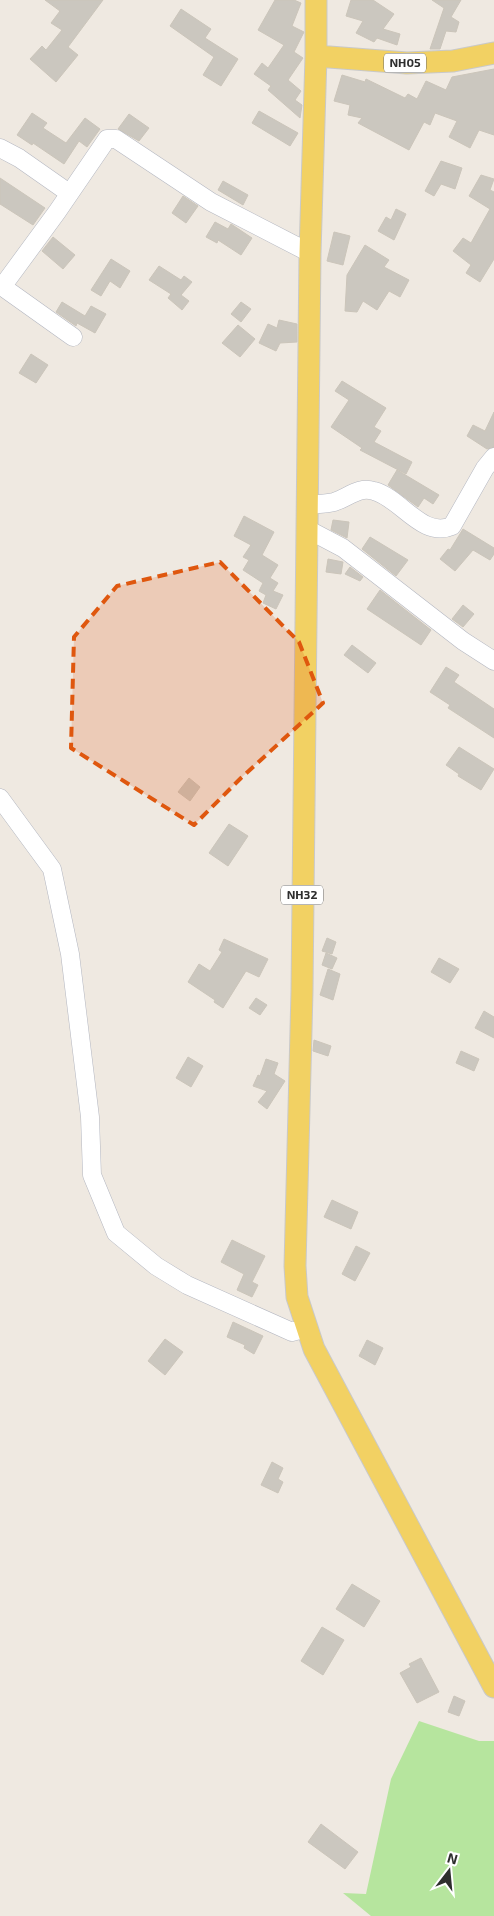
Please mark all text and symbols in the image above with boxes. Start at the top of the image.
road number: NH05 [384,54,426,72]
road number: NH32 [281,886,323,904]
north arrow [424,1846,474,1896]
text: N [446,1848,460,1868]

